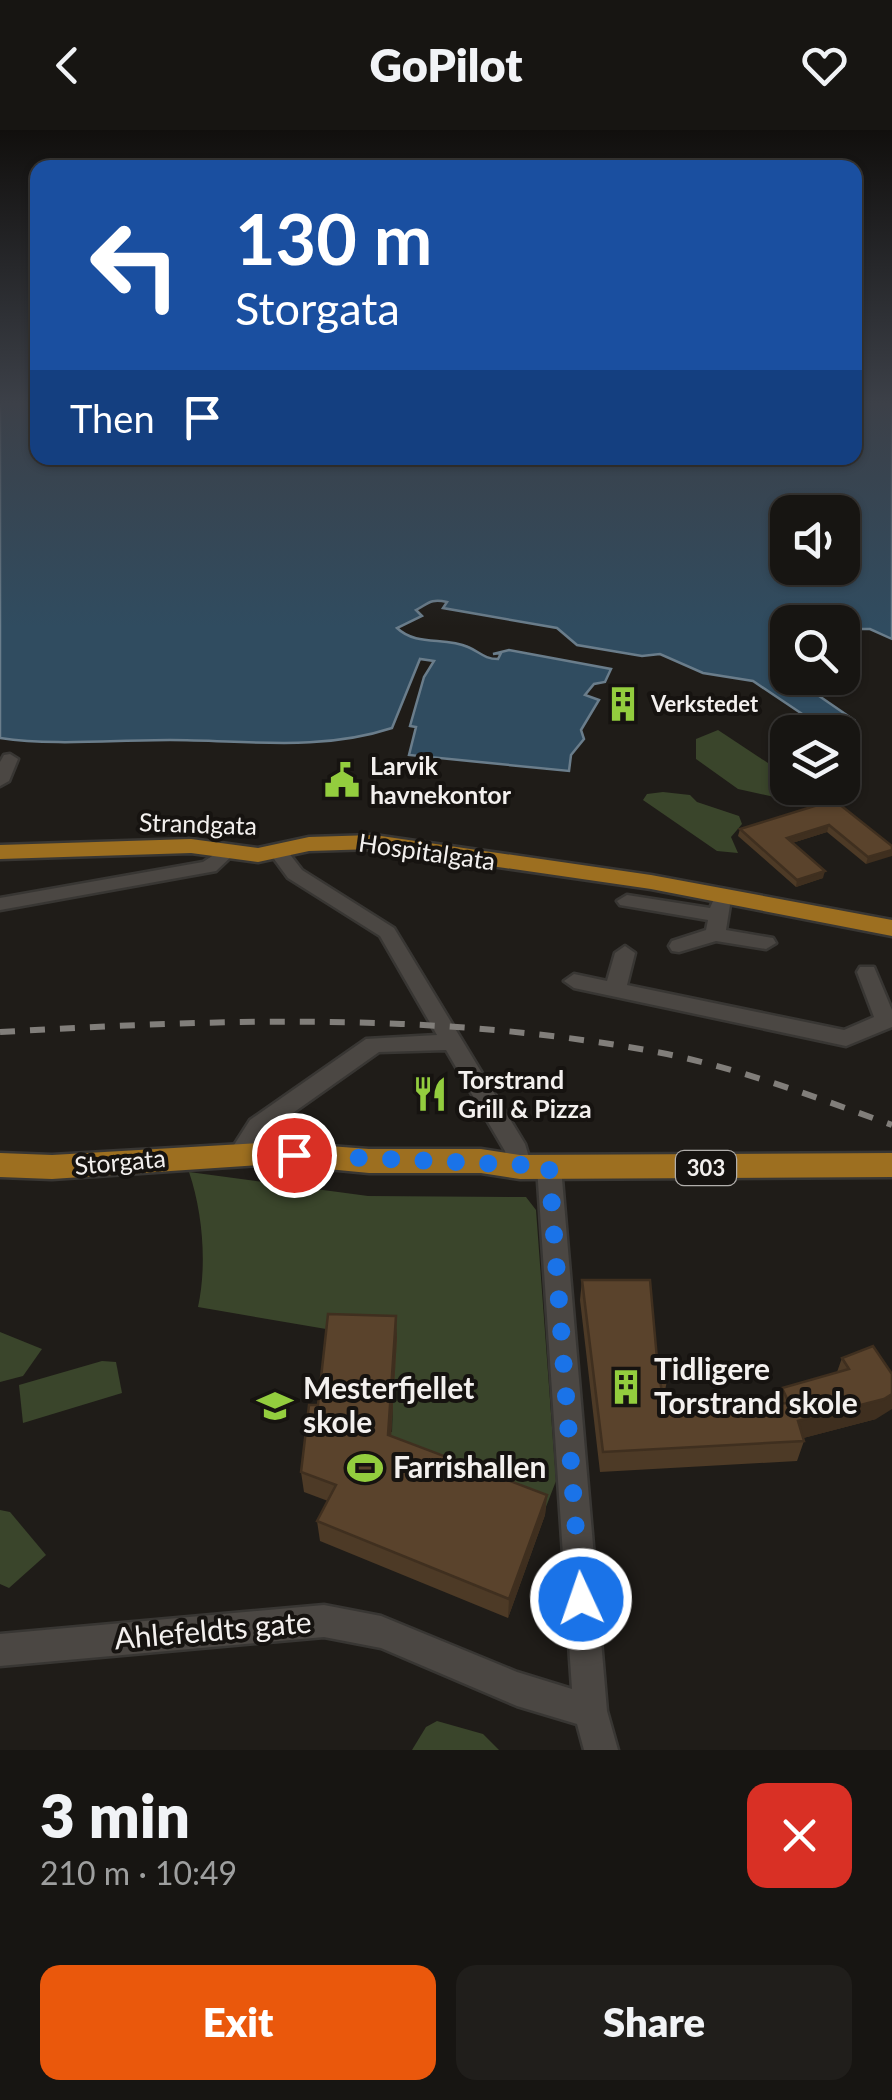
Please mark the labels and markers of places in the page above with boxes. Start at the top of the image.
building icon: Verkstedet [604,685,642,723]
place label: Verkstedet [650,690,759,717]
place label: Larvik havnekontor [370,750,512,809]
public building icon: Larvik havnekontor [323,761,361,799]
place label: Torstrand Grill & Pizza [458,1064,592,1123]
restaurant icon: Torstrand Grill & Pizza [411,1075,449,1113]
pin [252,1113,337,1198]
place label: Tidligere Torstrand skole [654,1350,858,1420]
building icon: Tidligere Torstrand skole [607,1368,645,1406]
place label: Mesterfjellet skole [303,1369,474,1439]
school or university icon: Mesterfjellet skole [256,1387,294,1425]
place label: Farrishallen [393,1448,546,1484]
sports icon: Farrishallen [346,1449,384,1487]

